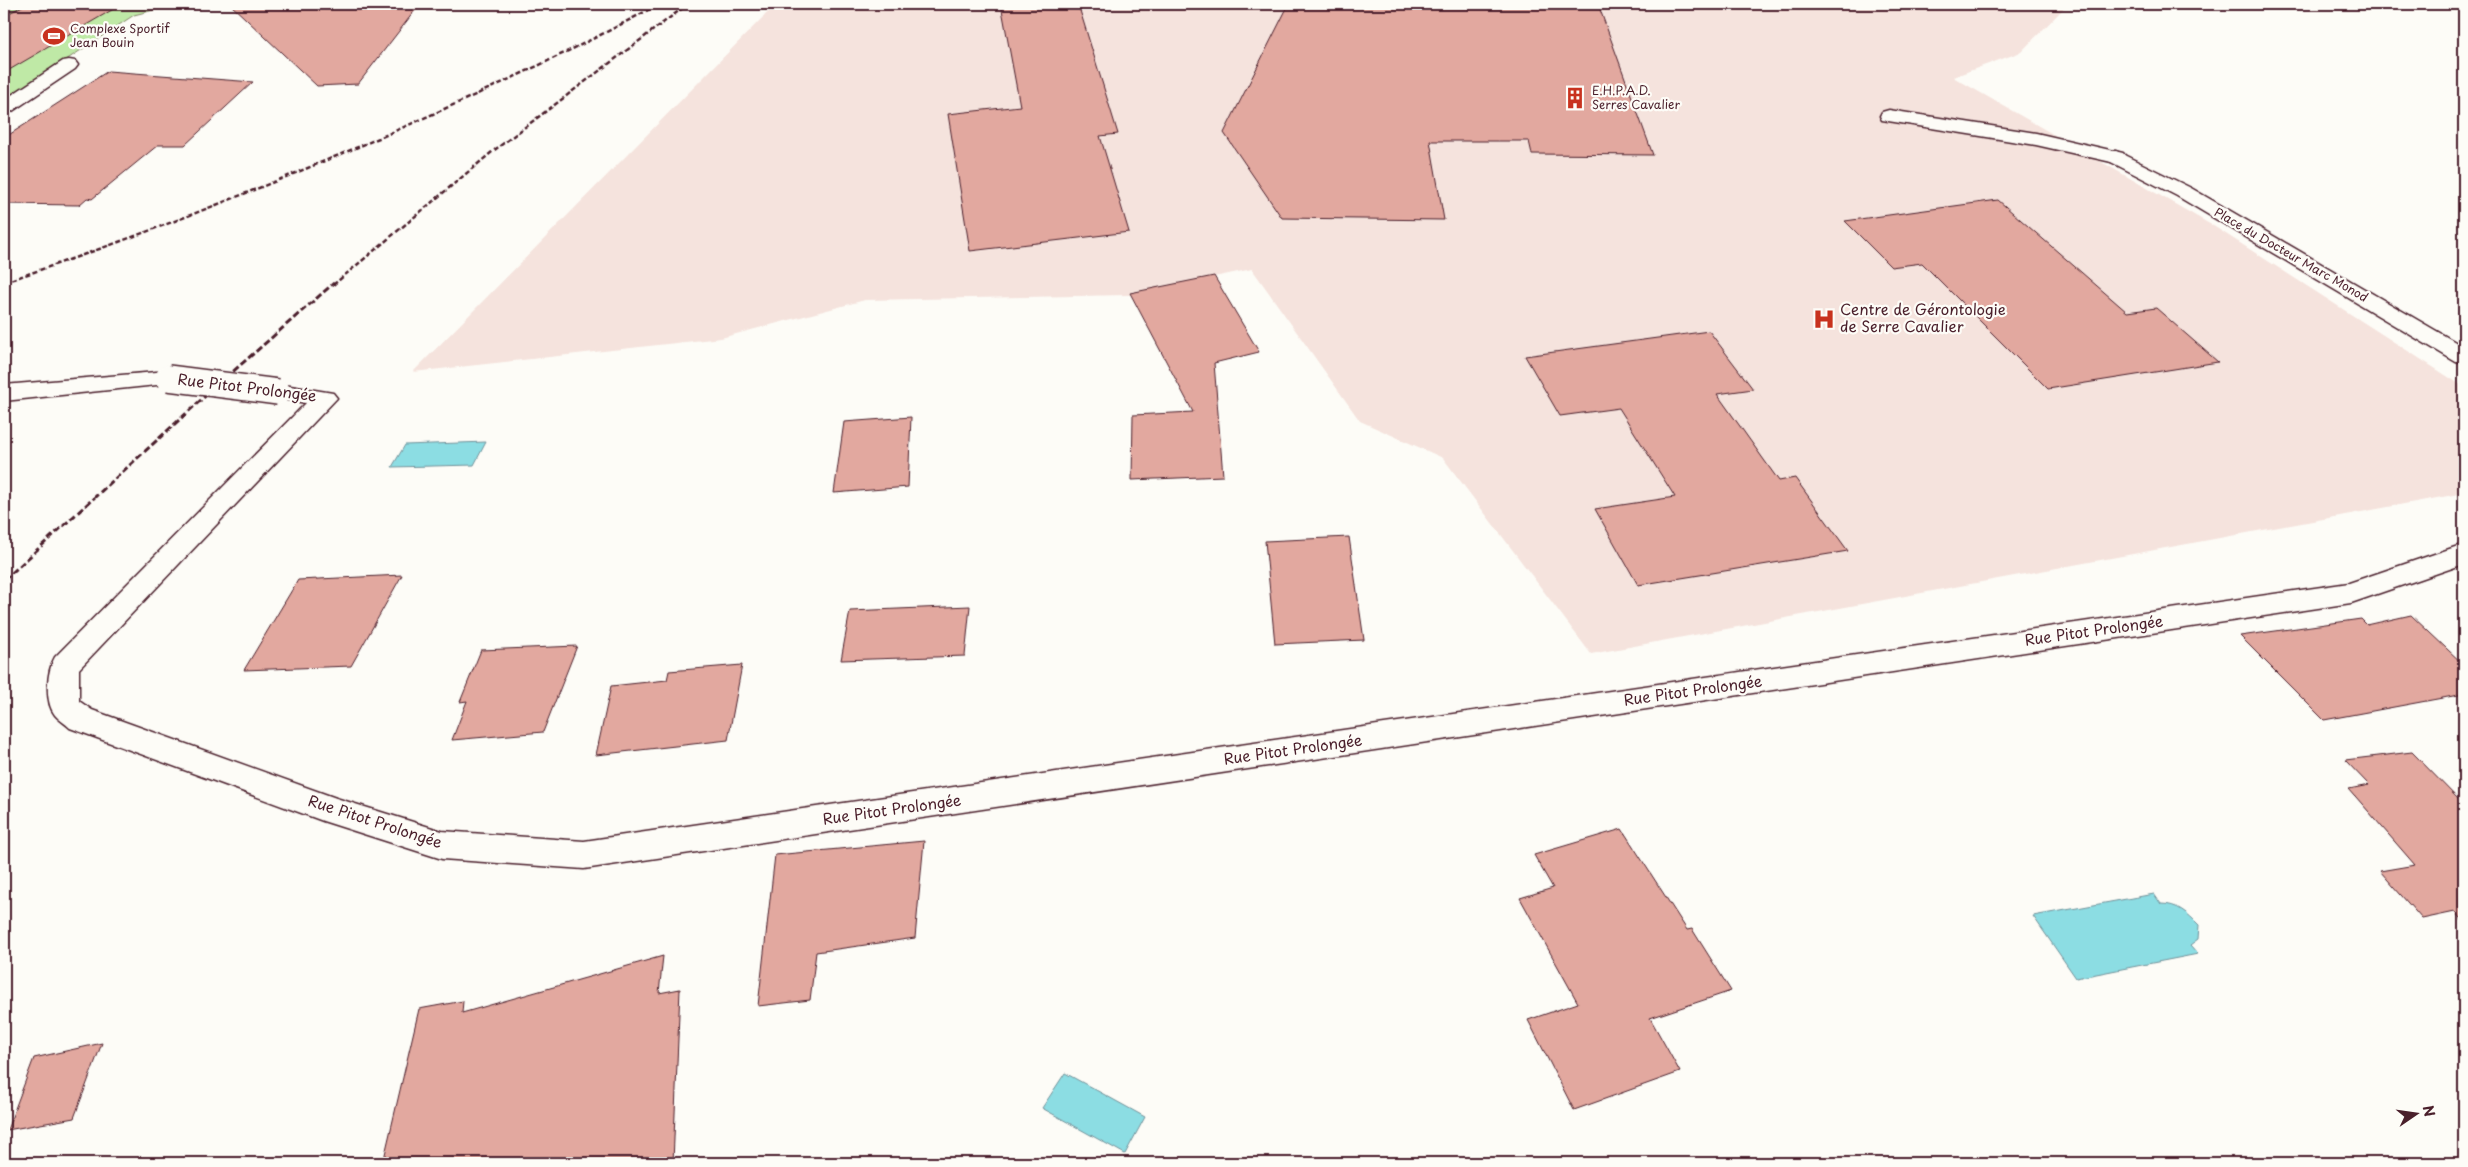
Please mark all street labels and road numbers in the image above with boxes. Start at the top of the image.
street label: Place du Docteur Marc Monod [2211,203,2372,306]
street label: Rue Pitot Prolongée [176,367,318,406]
street label: Rue Pitot Prolongée [2023,608,2165,651]
street label: Rue Pitot Prolongée [1622,668,1764,711]
street label: Rue Pitot Prolongée [1222,727,1364,770]
street label: Rue Pitot Prolongée [821,787,963,830]
street label: Rue Pitot Prolongée [305,788,446,853]

